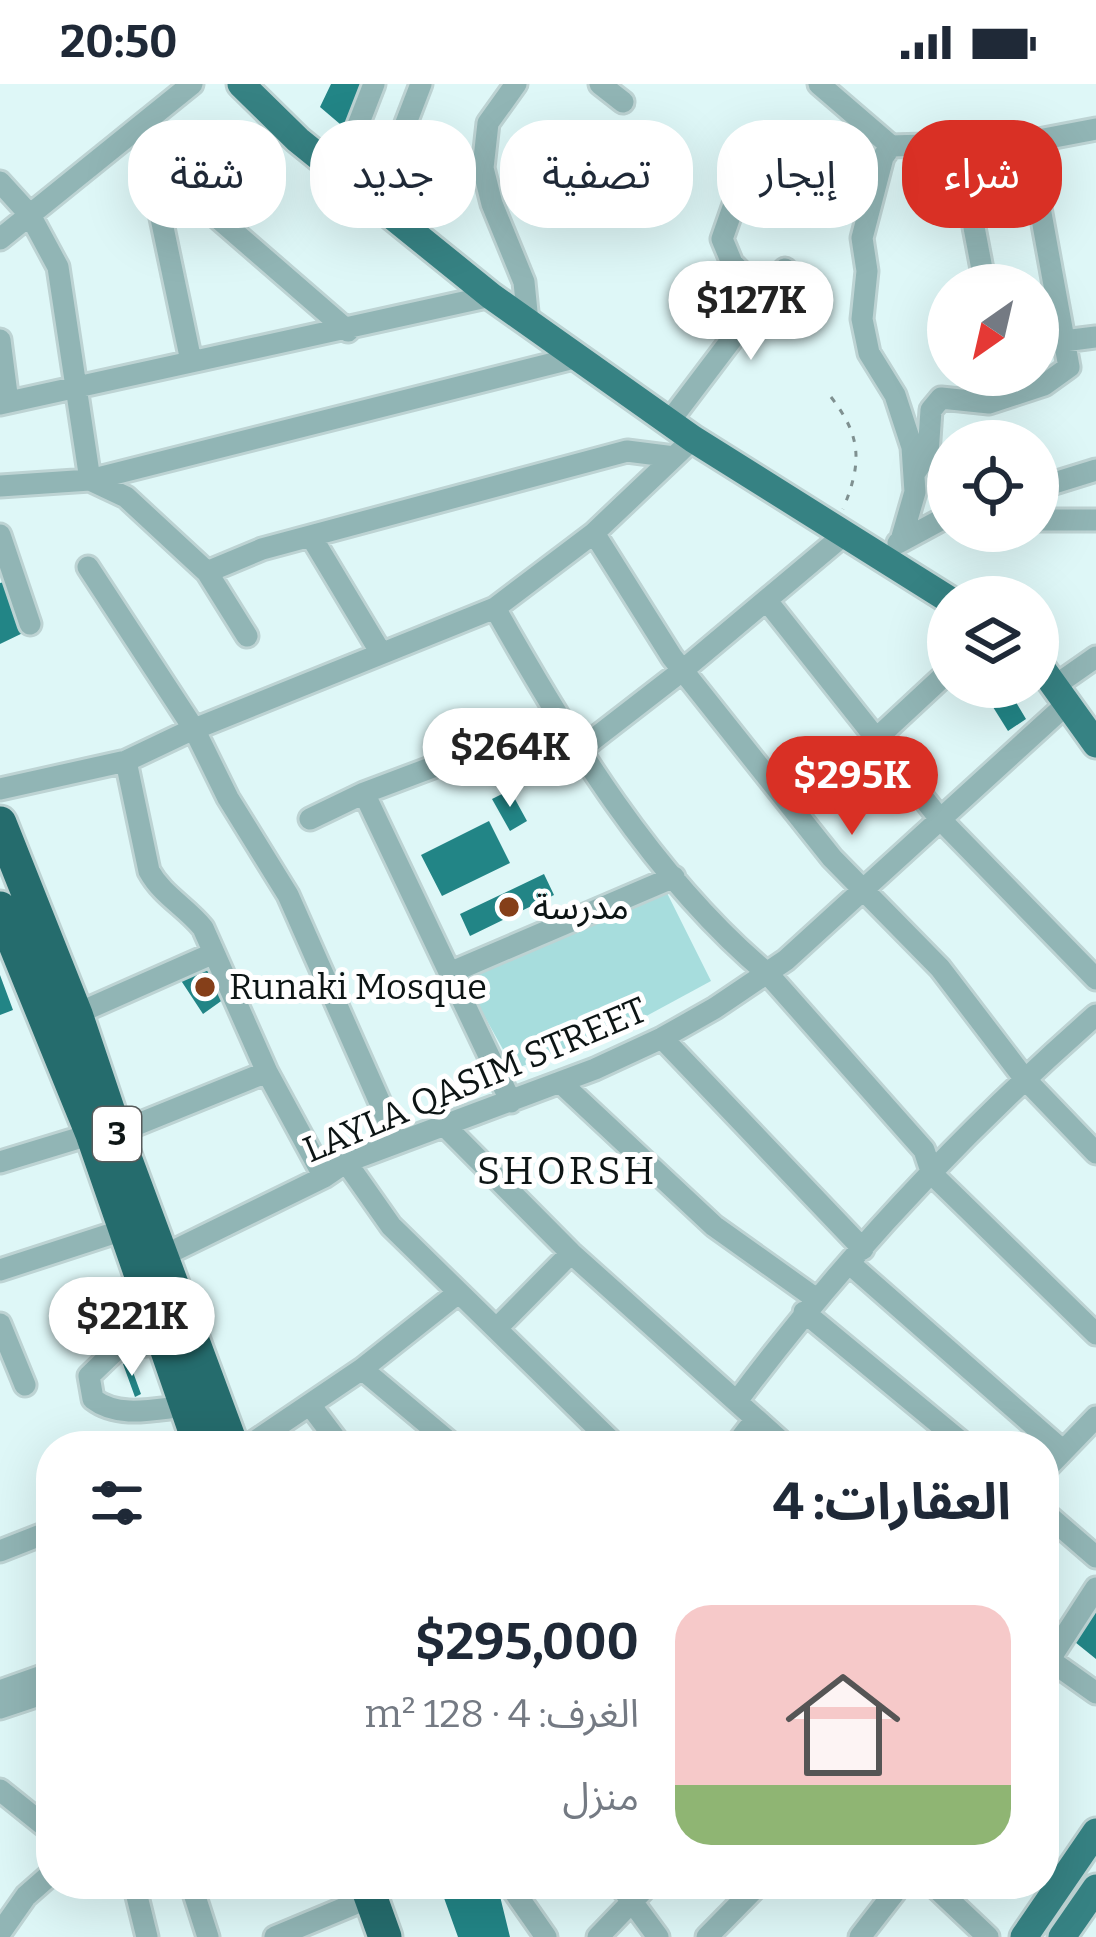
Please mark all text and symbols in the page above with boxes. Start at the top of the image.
text: 20:50 [60,15,178,69]
chip: شقة [128,120,286,228]
chip: جديد [310,120,476,228]
chip: تصفية [500,120,693,228]
chip: إيجار [717,120,878,228]
chip: شراء [902,120,1062,228]
pin: $127K [667,261,835,363]
north arrow [927,264,1059,396]
map controls [927,264,1059,708]
text: $127K [695,277,807,323]
button: locate [927,420,1059,552]
button: layers [927,576,1059,708]
pin: $264K [426,708,594,810]
text: $264K [450,724,570,770]
pin: $295K [768,736,936,838]
text: $295K [793,752,911,798]
place label: مدرسة [533,885,629,929]
marker: مدرسة [496,894,522,920]
place label: Runaki Mosque [229,965,487,1009]
marker: Runaki Mosque [192,974,218,1000]
street label: LAYLA QASIM STREET [297,988,653,1172]
road number: 3 [93,1107,141,1161]
district label: SHORSH [477,1148,657,1194]
pin: $221K [48,1277,216,1379]
text: $221K [76,1293,188,1339]
icon: filters [84,1470,150,1536]
text: العقارات: 4 [773,1471,1011,1533]
text: $295,000 [415,1611,639,1673]
icon: home [771,1653,915,1797]
text: الغرف: 4 · 128 m² [365,1691,639,1737]
text: منزل [563,1774,639,1820]

